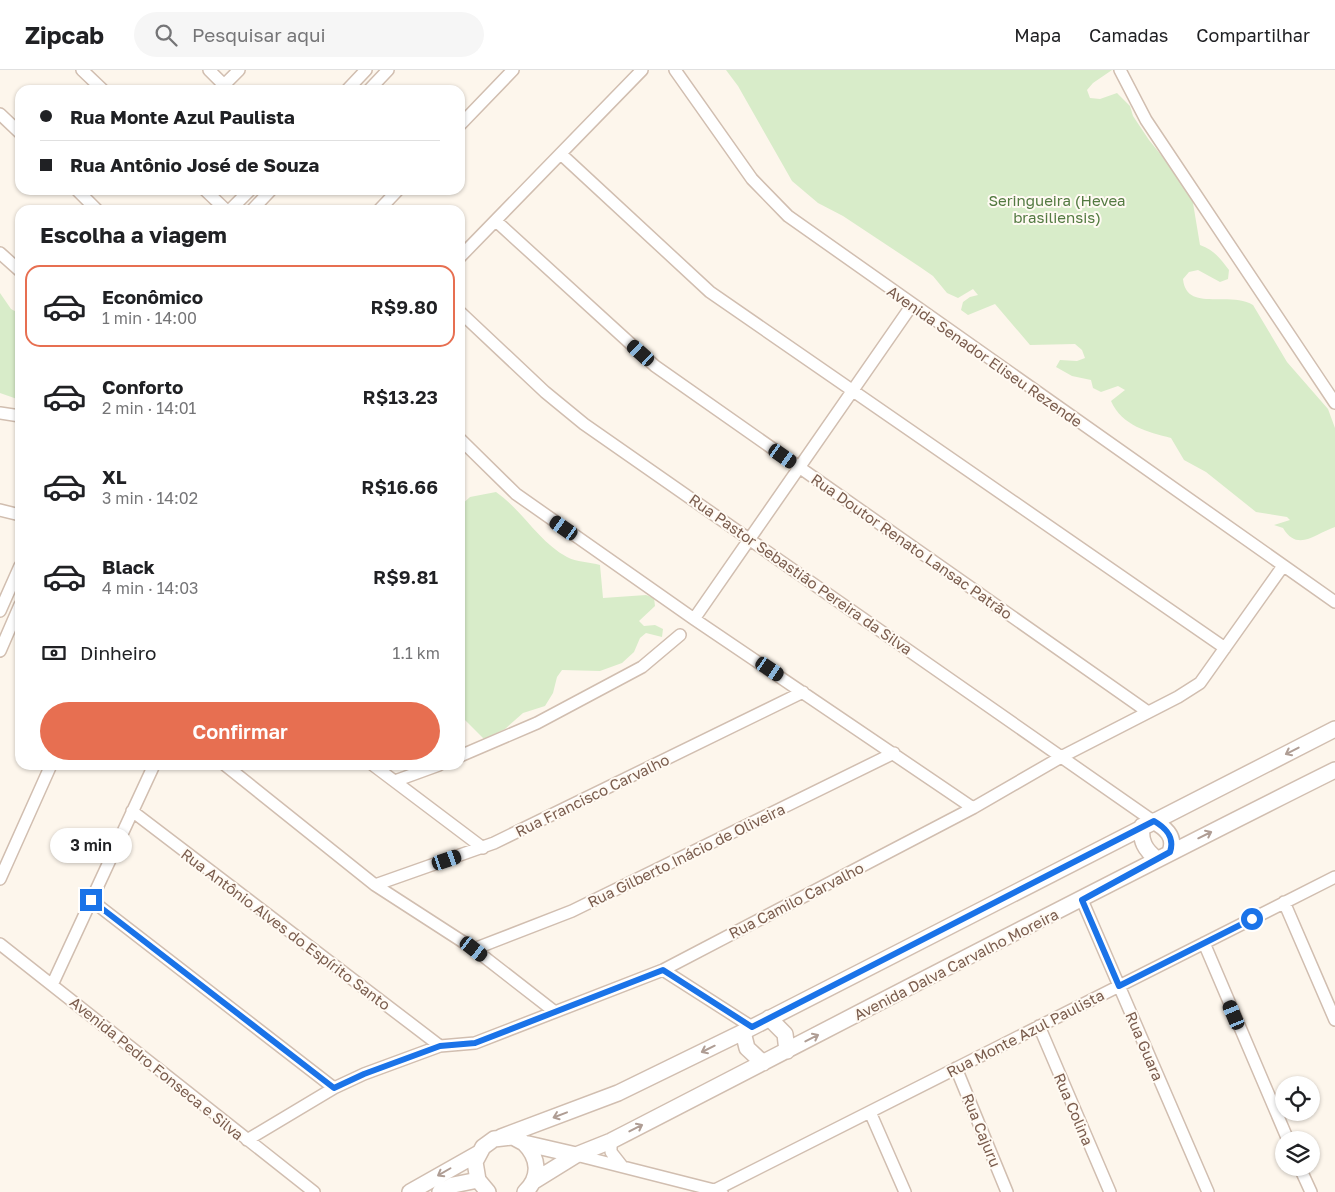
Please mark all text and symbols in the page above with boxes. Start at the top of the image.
search box [134,12,484,57]
text: Zipcab [25,20,104,49]
icon: search [152,21,180,49]
text: Pesquisar aqui [192,23,326,46]
text: Mapa [1014,24,1061,46]
text: Camadas [1089,24,1168,46]
text: Compartilhar [1196,24,1310,46]
text: Rua Monte Azul Paulista [70,105,295,128]
text: Rua Antônio José de Souza [70,153,319,176]
park label: Seringueira (Hevea brasiliensis) [988,191,1126,226]
text: Escolha a viagem [40,221,227,248]
street label: Avenida Senador Eliseu Rezende [884,281,1086,431]
icon: car [42,284,87,329]
text: Econômico [102,285,203,308]
text: R$9.80 [371,295,438,318]
text: 1 min · 14:00 [102,308,197,328]
car [624,337,657,369]
icon: car [42,374,87,419]
text: Conforto [102,375,183,398]
text: R$13.23 [363,385,438,408]
text: 2 min · 14:01 [102,398,196,418]
car [766,441,799,471]
icon: car [42,464,87,509]
text: XL [102,465,127,488]
street label: Rua Doutor Renato Lansac Patrão [808,469,1016,623]
text: R$16.66 [361,475,438,498]
text: 3 min · 14:02 [102,488,198,508]
street label: Rua Pastor Sebastião Pereira da Silva [686,490,916,658]
car [547,513,580,543]
icon: car [42,554,87,599]
text: Black [102,555,155,578]
text: R$9.81 [373,565,438,588]
text: 4 min · 14:03 [102,578,198,598]
icon: cash [40,639,68,667]
text: Dinheiro [80,641,157,664]
text: 1.1 km [392,643,440,663]
car [753,654,786,684]
button: Confirmar [40,702,440,760]
one-way arrow [1284,746,1299,756]
street label: Rua Francisco Carvalho [512,750,672,840]
street label: Rua Gilberto Inácio de Oliveira [584,799,788,911]
callout: 3 min [50,828,132,862]
one-way arrow [1197,830,1212,839]
text: 3 min [70,835,112,855]
street label: Rua Antônio Alves do Espírito Santo [178,844,394,1014]
car [430,848,463,872]
street label: Rua Camilo Carvalho [726,858,866,942]
route end [80,889,102,911]
street label: Avenida Dalva Carvalho Moreira [851,904,1061,1024]
route start [1241,908,1263,930]
car [457,934,490,964]
street label: Rua Monte Azul Paulista [943,985,1107,1081]
street label: Avenida Pedro Fonseca e Silva [67,992,247,1144]
car [1221,998,1246,1032]
street label: Rua Guara [1122,1009,1168,1083]
one-way arrow [804,1033,819,1042]
one-way arrow [701,1045,716,1054]
street label: Rua Colina [1051,1070,1097,1148]
map controls [1275,1076,1320,1176]
button: locate [1275,1076,1320,1121]
street label: Rua Cajuru [959,1091,1005,1169]
one-way arrow [553,1111,568,1120]
one-way arrow [629,1123,644,1133]
button: layers [1275,1131,1320,1176]
one-way arrow [438,1168,452,1178]

